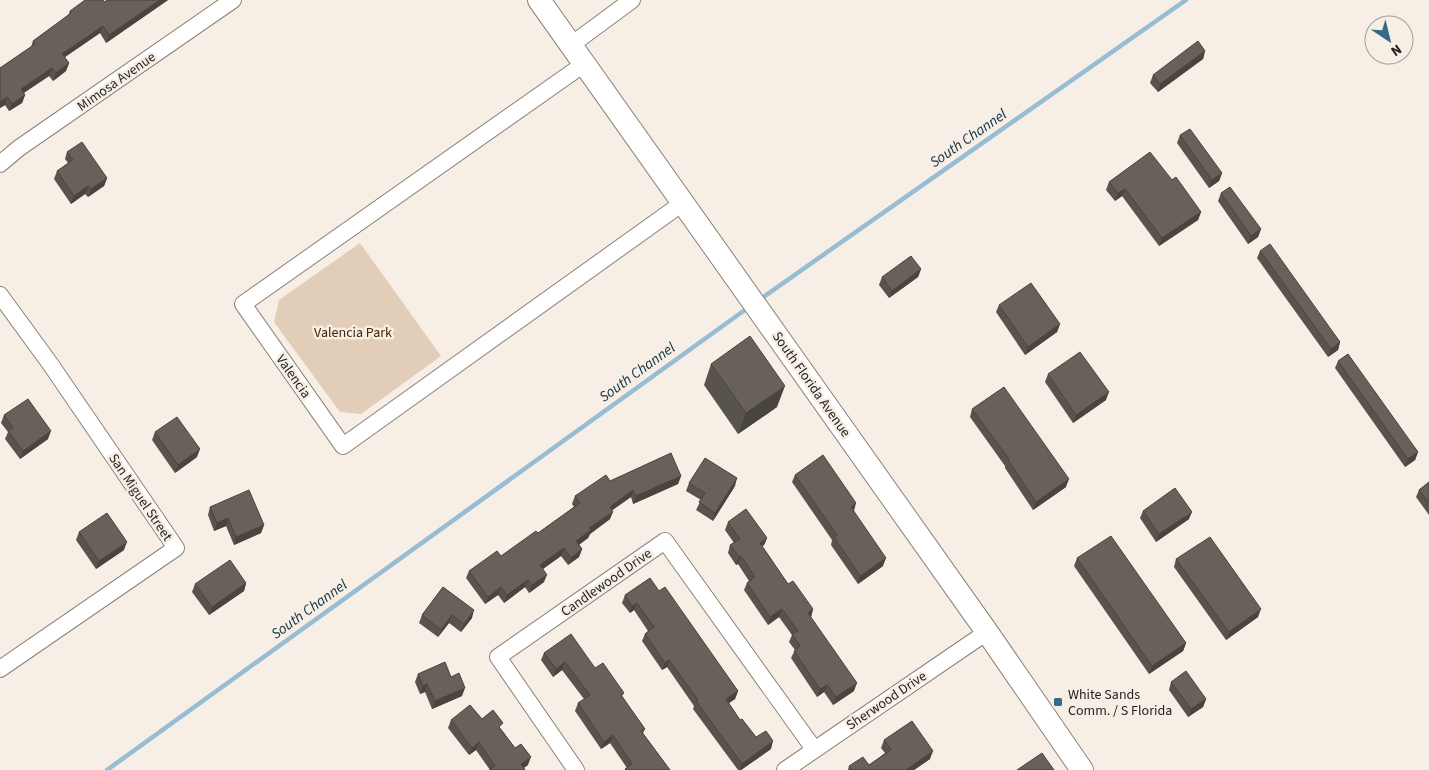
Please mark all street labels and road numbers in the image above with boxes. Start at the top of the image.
street label: Mimosa Avenue [73,47,160,116]
street label: South Florida Avenue [767,328,855,442]
street label: Valencia [271,351,315,402]
street label: San Miguel Street [103,450,177,546]
street label: Candlewood Drive [557,544,656,622]
street label: Sherwood Drive [842,666,931,735]

